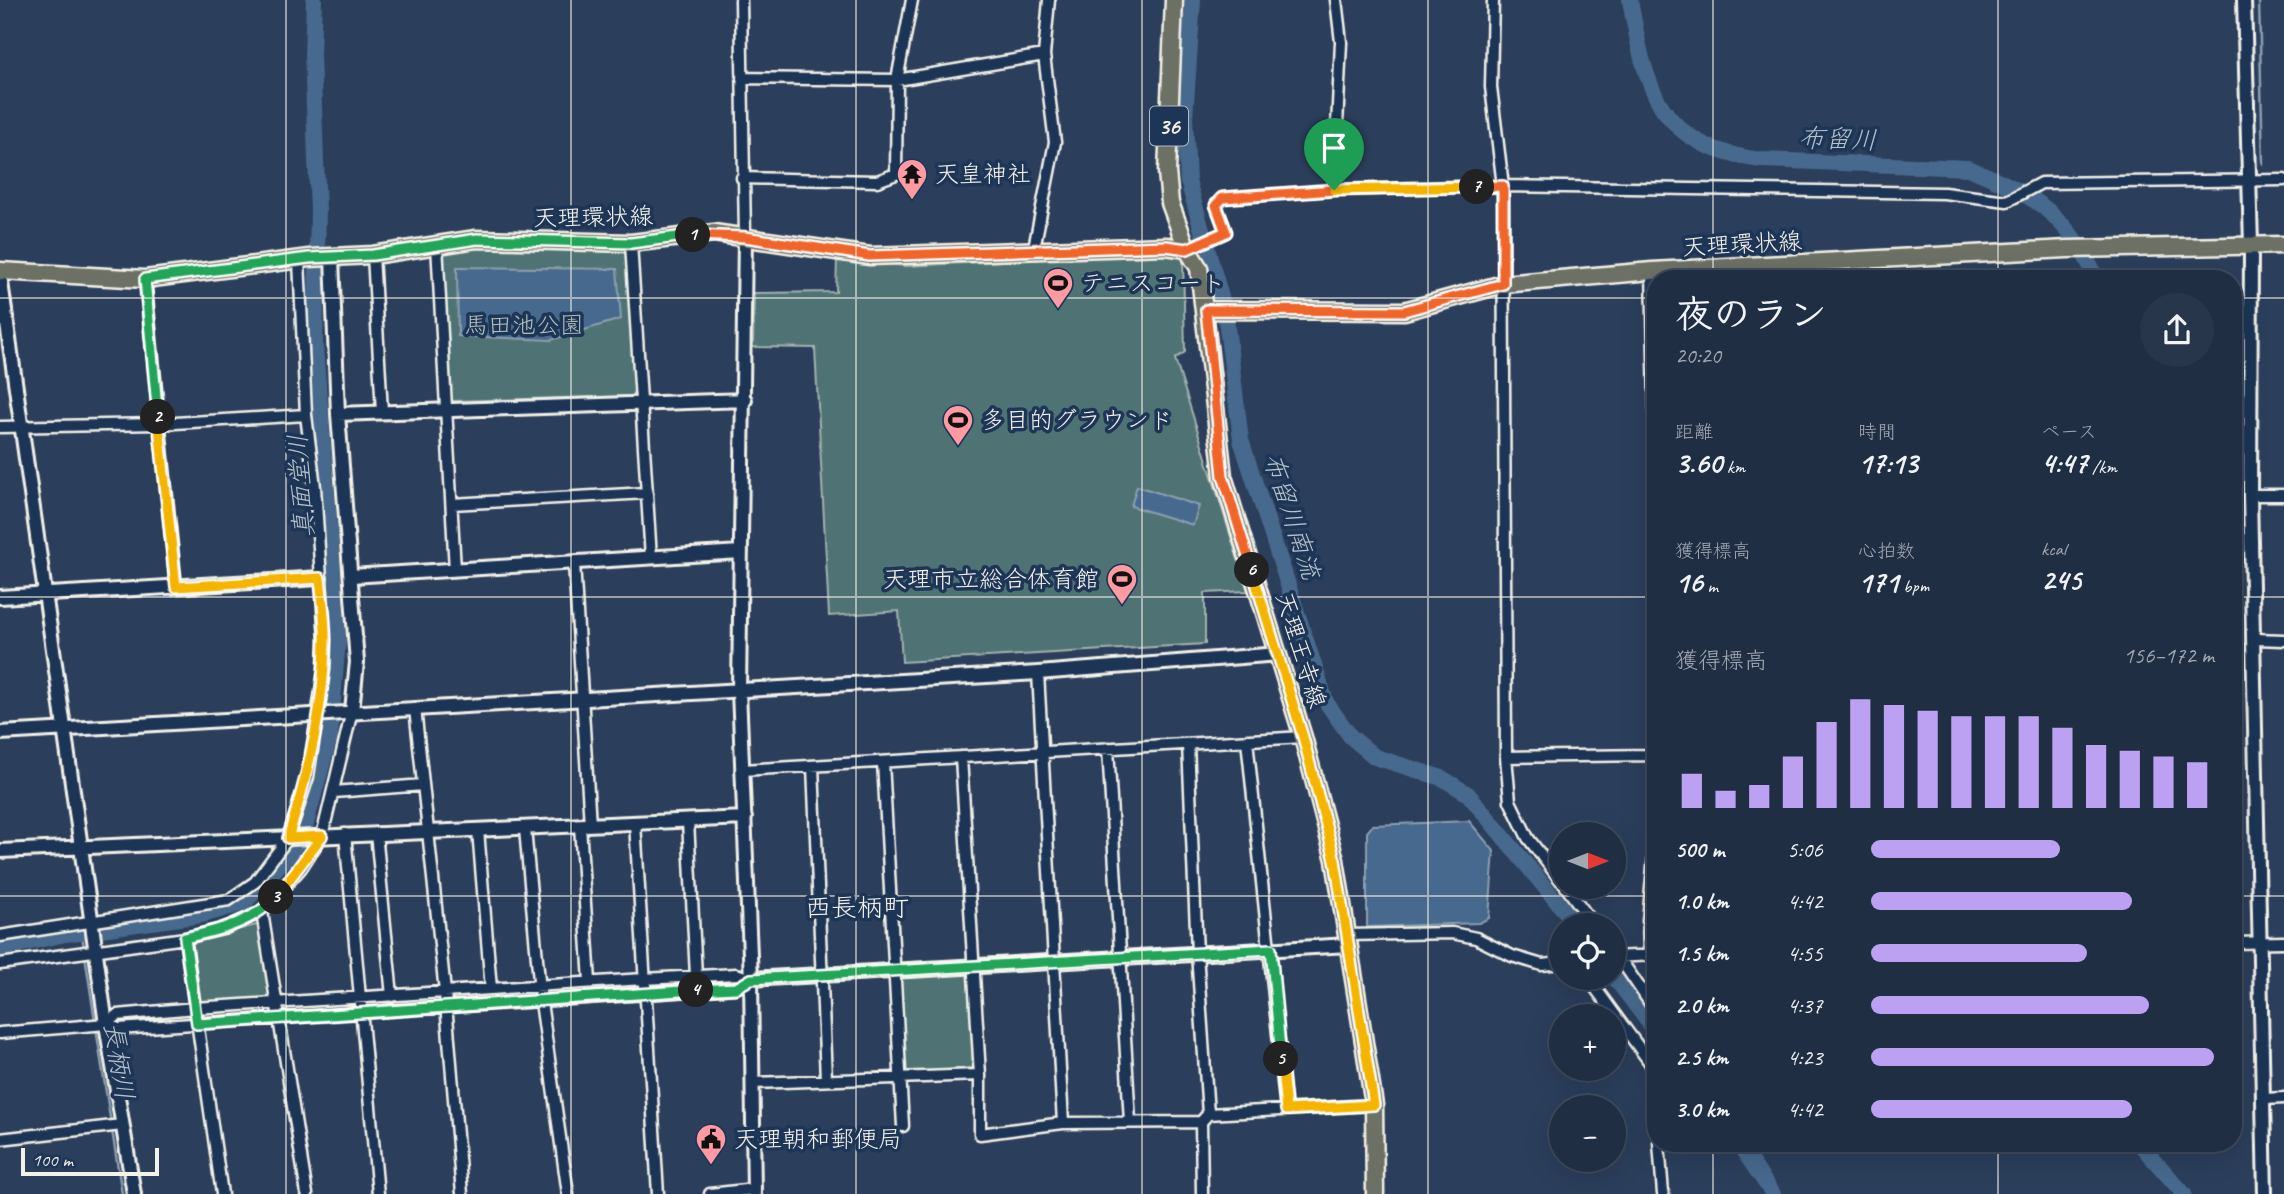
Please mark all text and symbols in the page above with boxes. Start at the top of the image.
road number: 36 [1150,106,1188,146]
pin [1304,118,1364,190]
water label: 布留川 [1798,121,1878,157]
icon: arrive [1315,129,1353,167]
temple icon: 天皇神社 [895,157,929,201]
place label: 天皇神社 [935,159,1031,189]
pin: 7 [1460,170,1494,204]
text: 7 [1472,174,1481,198]
street label: 天理環状線 [533,201,653,233]
pin: 1 [676,218,710,252]
text: 1 [688,222,697,246]
street label: 天理環状線 [1681,226,1803,262]
sports icon: テニスコート [1041,266,1075,310]
place label: テニスコート [1081,268,1225,298]
text: 夜のラン [1675,291,1827,338]
button: share [2140,293,2214,367]
park label: 馬田池公園 [464,310,584,340]
text: 20:20 [1675,341,1721,370]
pin: 2 [140,400,176,434]
sports icon: 多目的グラウンド [941,403,975,447]
text: 2 [153,404,162,428]
place label: 多目的グラウンド [981,405,1173,435]
text: 距離 [1675,420,1713,444]
text: 時間 [1858,420,1896,444]
text: ペース [2041,420,2097,444]
water label: 真面堂川 [281,433,321,539]
text: 3.60 [1675,444,1722,482]
text: 17:13 [1858,444,1918,482]
text: 4:47 [2041,444,2087,482]
water label: 布留川南流 [1256,449,1328,585]
text: km [1722,455,1745,479]
text: /km [2087,455,2117,479]
text: kcal [2041,537,2066,561]
text: 獲得標高 [1675,539,1751,563]
text: 心拍数 [1858,539,1915,563]
pin: 6 [1234,552,1270,588]
text: 6 [1247,557,1256,581]
text: 245 [2041,561,2081,599]
sports icon: 天理市立総合体育館 [1105,562,1139,606]
text: 16 [1675,563,1703,601]
text: 171 [1858,563,1898,601]
place label: 天理市立総合体育館 [883,564,1099,594]
text: m [1703,574,1718,598]
text: bpm [1898,574,1929,598]
street label: 天理王寺線 [1269,588,1333,712]
text: 156–172 m [2123,641,2214,670]
text: 獲得標高 [1675,646,1767,675]
north arrow [1549,822,1626,900]
map controls [1549,822,1626,1172]
text: 500 m [1675,835,1724,864]
text: 5:06 [1787,835,1823,864]
pin: 3 [258,880,294,914]
text: 3 [271,884,280,908]
text: 1.0 km [1675,887,1729,916]
text: 4:42 [1787,887,1823,916]
district label: 西長柄町 [805,891,909,924]
button: locate [1549,913,1626,990]
text: 1.5 km [1675,939,1728,968]
text: 4:55 [1787,939,1823,968]
pin: 4 [678,972,714,1007]
text: 4 [691,977,700,1001]
text: 2.0 km [1675,991,1729,1020]
text: 4:37 [1787,991,1823,1020]
button: + [1549,1004,1626,1081]
water label: 長柄川 [97,1020,141,1102]
pin: 5 [1264,1042,1298,1076]
text: 2.5 km [1675,1043,1728,1072]
text: 4:23 [1787,1043,1823,1072]
text: 5 [1276,1046,1285,1070]
button: − [1549,1095,1626,1172]
text: 3.0 km [1675,1095,1729,1124]
text: 4:42 [1787,1095,1823,1124]
public building icon: 天理朝和郵便局 [694,1122,728,1166]
place label: 天理朝和郵便局 [734,1124,902,1154]
scale bar [21,1145,159,1177]
text: 100 m [32,1148,73,1172]

